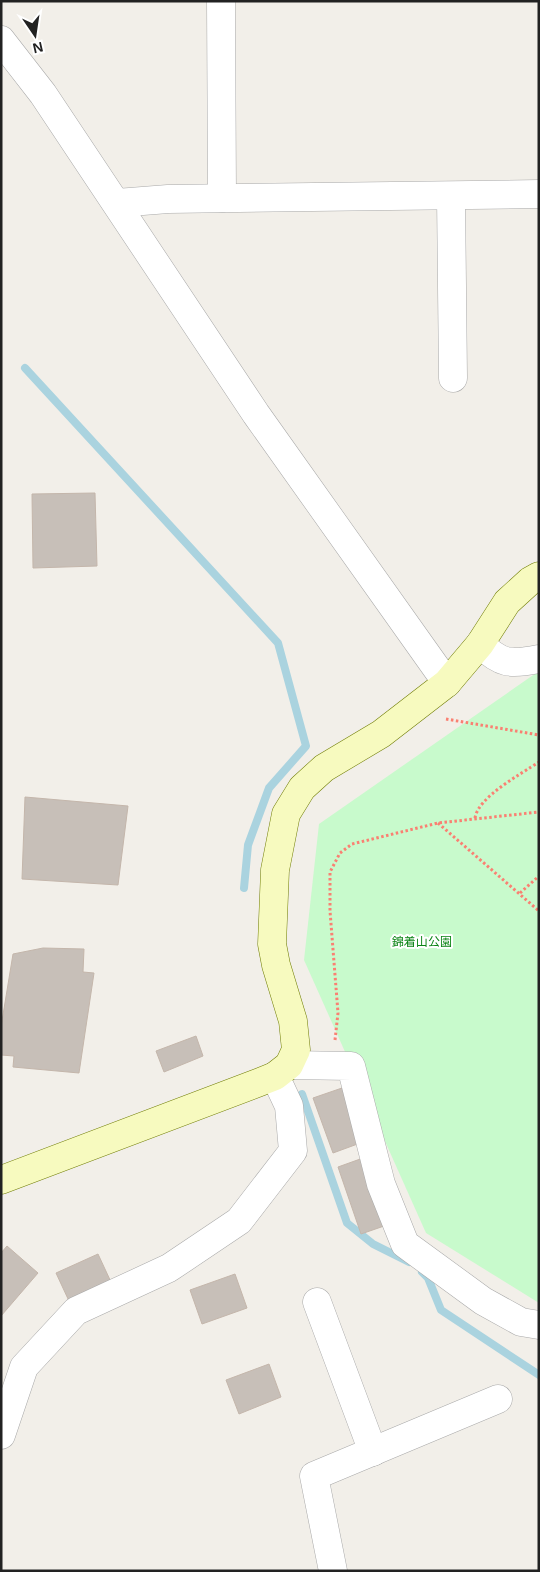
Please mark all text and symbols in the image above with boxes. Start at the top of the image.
north arrow [10,10,60,60]
text: N [31,39,45,57]
park label: 錦着山公園 [392,935,452,949]

